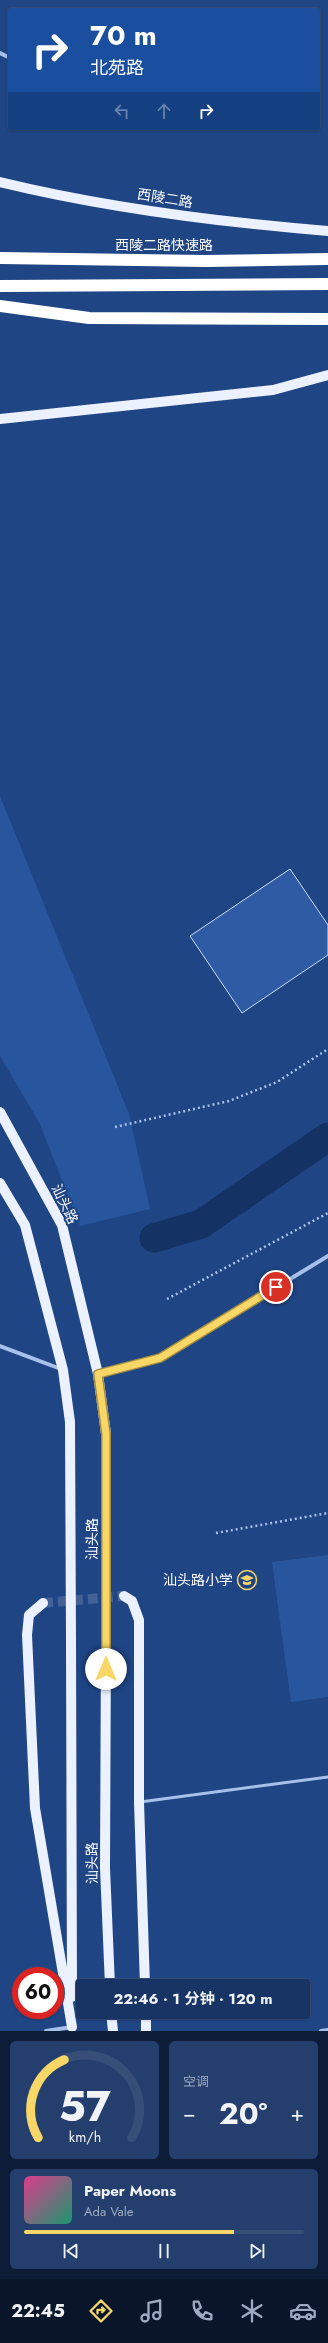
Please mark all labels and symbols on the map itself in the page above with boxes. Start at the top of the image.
street label: 西陵二路 [136,184,194,212]
street label: 西陵二路快速路 [115,235,213,255]
street label: 汕头路 [47,1181,83,1227]
pin [259,1270,293,1304]
street label: 汕头路 [82,1518,102,1560]
school or university icon: 汕头路小学 [236,1569,258,1591]
place label: 汕头路小学 [163,1570,233,1590]
position arrow [85,1648,127,1690]
street label: 汕头路 [82,1842,102,1884]
speed limit sign: 60 [12,1967,64,2019]

